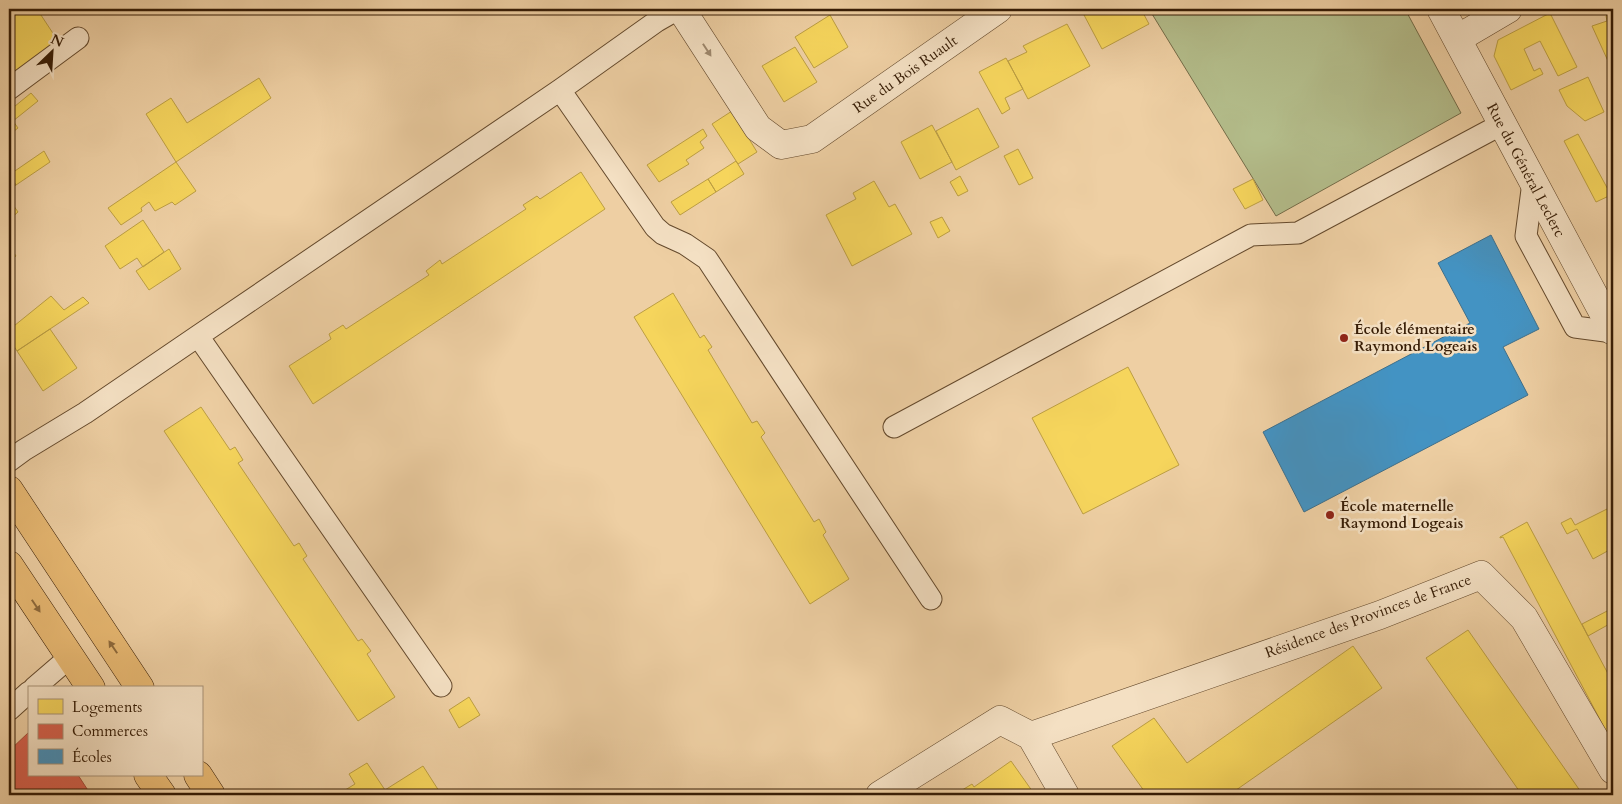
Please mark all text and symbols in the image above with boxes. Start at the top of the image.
north arrow [28,28,78,78]
text: N [48,29,67,52]
street label: Rue du Bois Ruault [849,30,961,118]
one-way arrow [702,43,712,56]
street label: Rue du Général Leclerc [1482,99,1570,241]
place label: École élémentaire Raymond Logeais [1354,319,1477,356]
marker: École élémentaire Raymond Logeais [1338,332,1350,344]
place label: École maternelle Raymond Logeais [1340,496,1463,533]
marker: École maternelle Raymond Logeais [1324,509,1336,521]
street label: Résidence des Provinces de France [1262,569,1474,663]
one-way arrow [31,599,41,612]
one-way arrow [108,640,118,654]
legend [28,686,202,776]
text: Logements [72,697,142,717]
text: Commerces [72,721,148,741]
text: Écoles [72,747,112,767]

